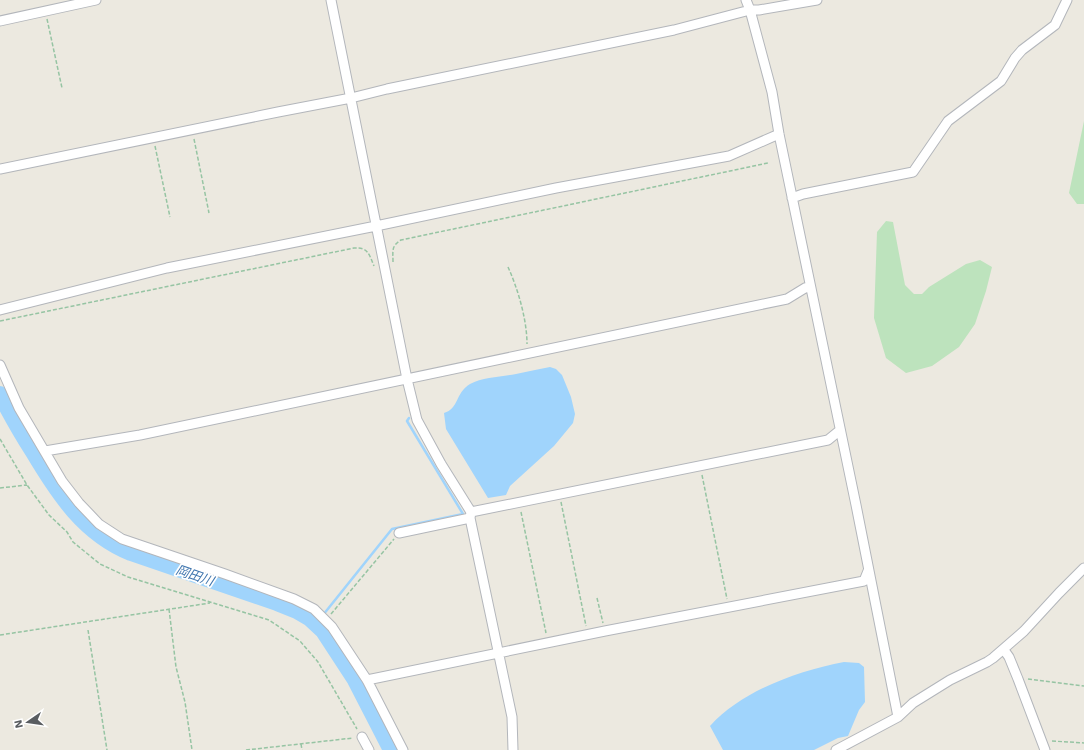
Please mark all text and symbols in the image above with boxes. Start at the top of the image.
water label: 岡田川 [174,562,218,590]
north arrow [8,702,48,742]
text: N [11,719,26,730]

